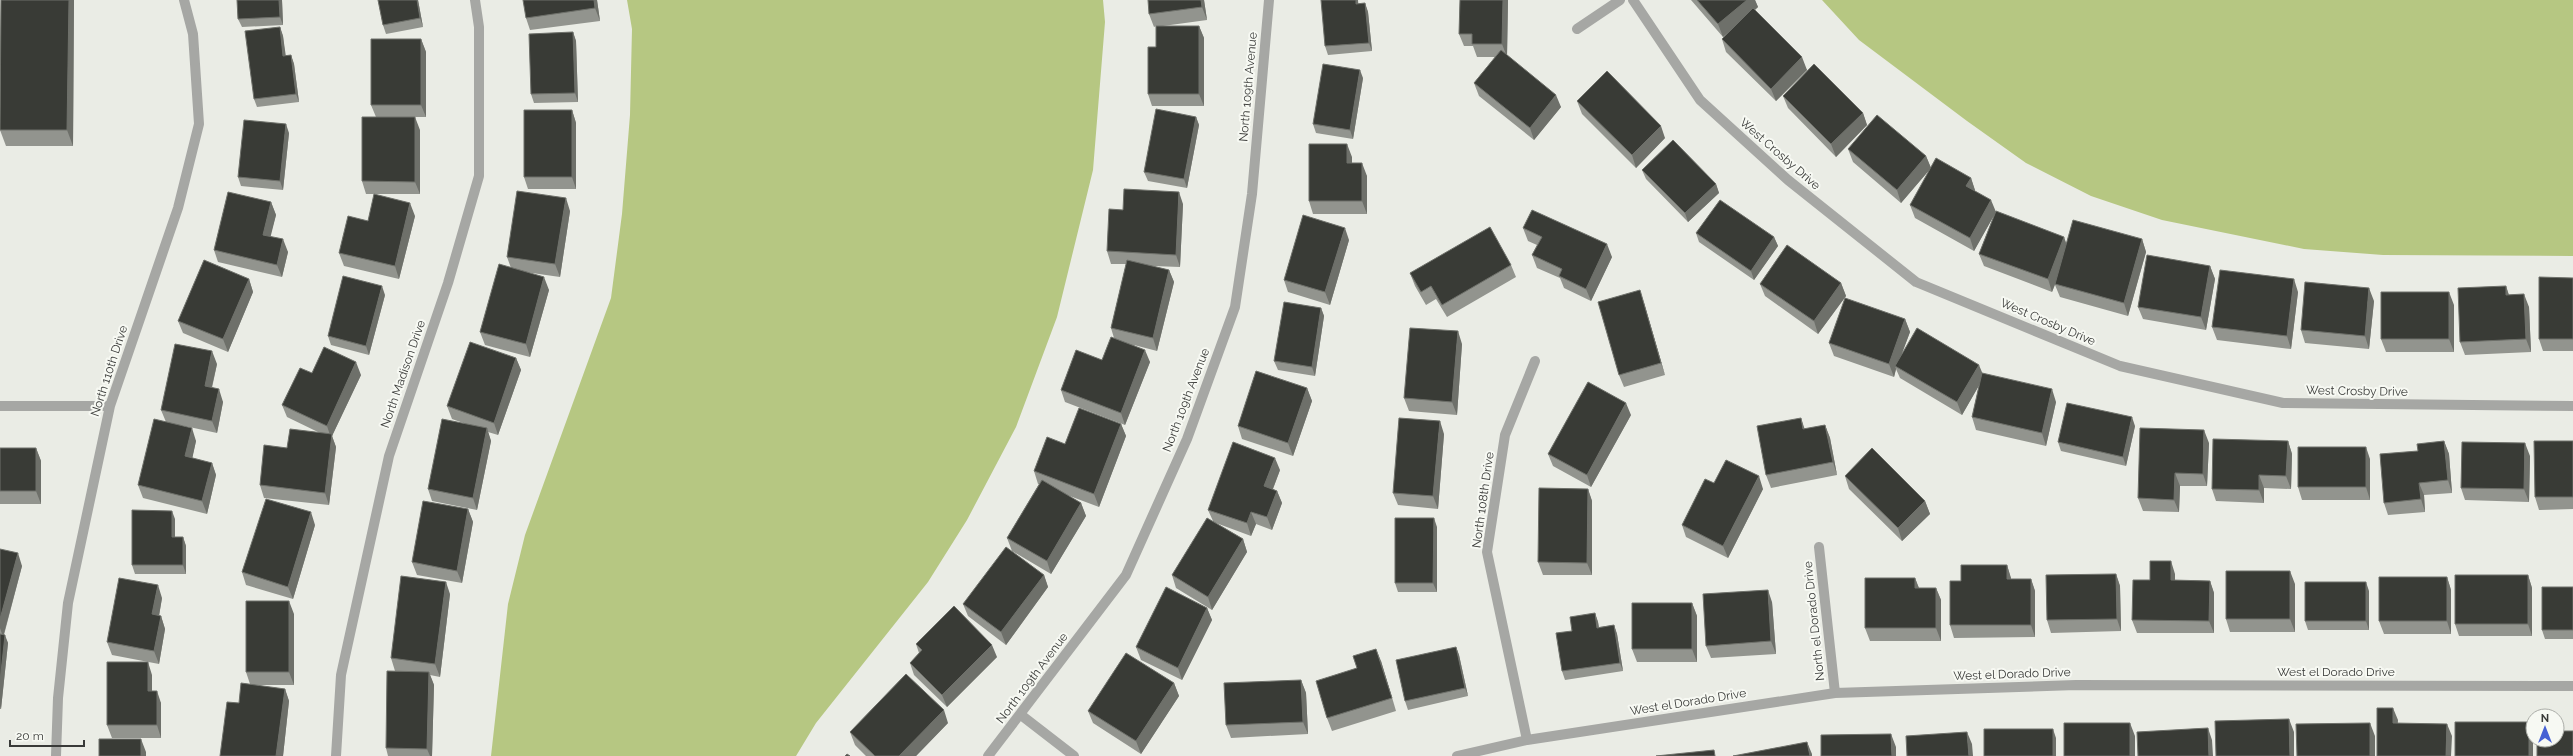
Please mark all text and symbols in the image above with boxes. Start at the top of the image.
street label: North 109th Avenue [1236,32,1260,142]
street label: West Crosby Drive [1737,115,1823,193]
street label: West Crosby Drive [1998,296,2098,348]
street label: North Madison Drive [378,318,428,430]
street label: North 110th Drive [88,324,130,418]
street label: North 109th Avenue [1160,346,1212,454]
street label: West Crosby Drive [2306,383,2408,399]
street label: North 108th Drive [1469,451,1497,549]
street label: North el Dorado Drive [1801,560,1827,682]
street label: North 109th Avenue [993,630,1071,726]
street label: West el Dorado Drive [1953,665,2071,683]
street label: West el Dorado Drive [2277,665,2395,679]
street label: West el Dorado Drive [1629,686,1747,718]
north arrow [2525,708,2565,748]
text: N [2541,712,2549,725]
scale bar [10,722,84,748]
text: 20 m [16,729,44,743]

